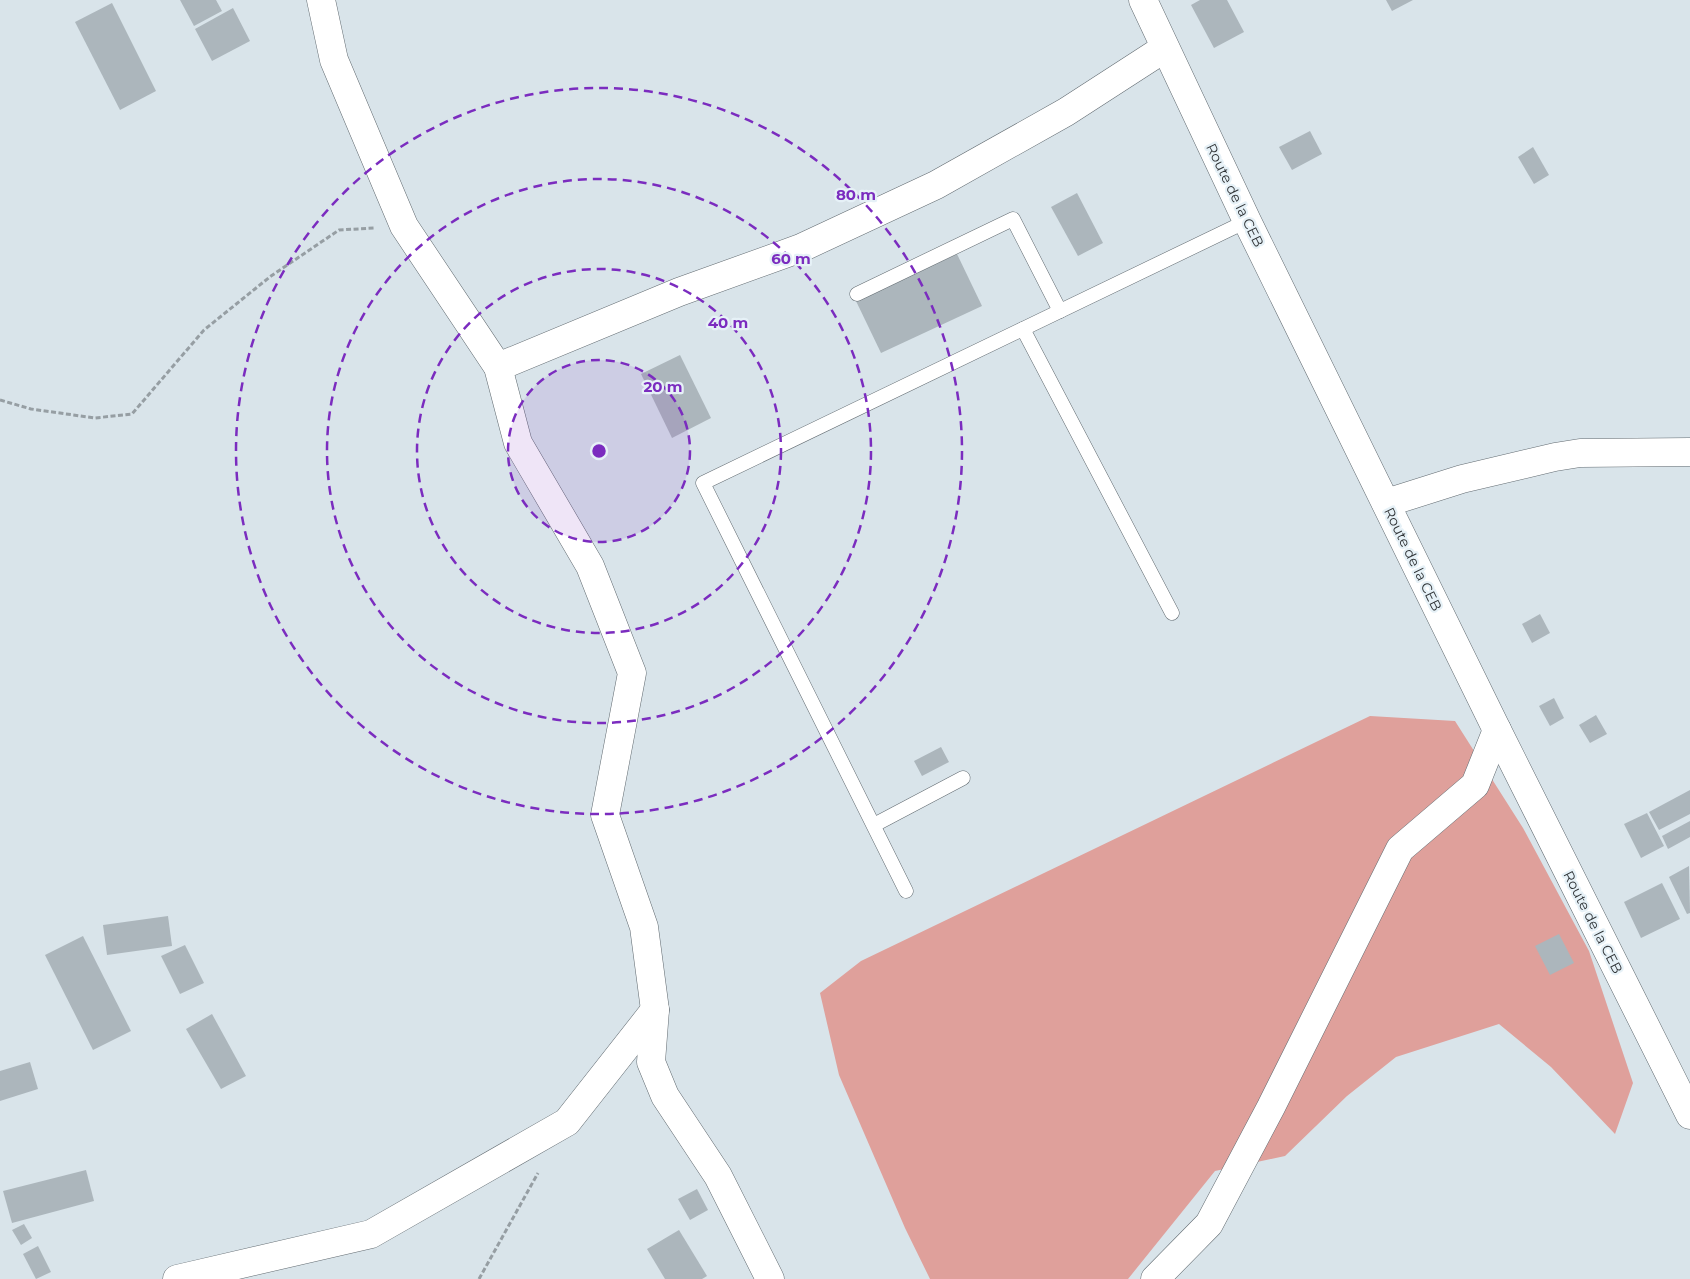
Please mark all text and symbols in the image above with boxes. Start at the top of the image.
street label: Route de la CEB [1202,140,1268,250]
text: 80 m [836,185,876,204]
text: 60 m [771,249,811,268]
text: 40 m [708,313,748,332]
text: 20 m [643,377,683,396]
centre of rings [590,442,608,460]
street label: Route de la CEB [1380,504,1446,614]
street label: Route de la CEB [1559,868,1627,976]

